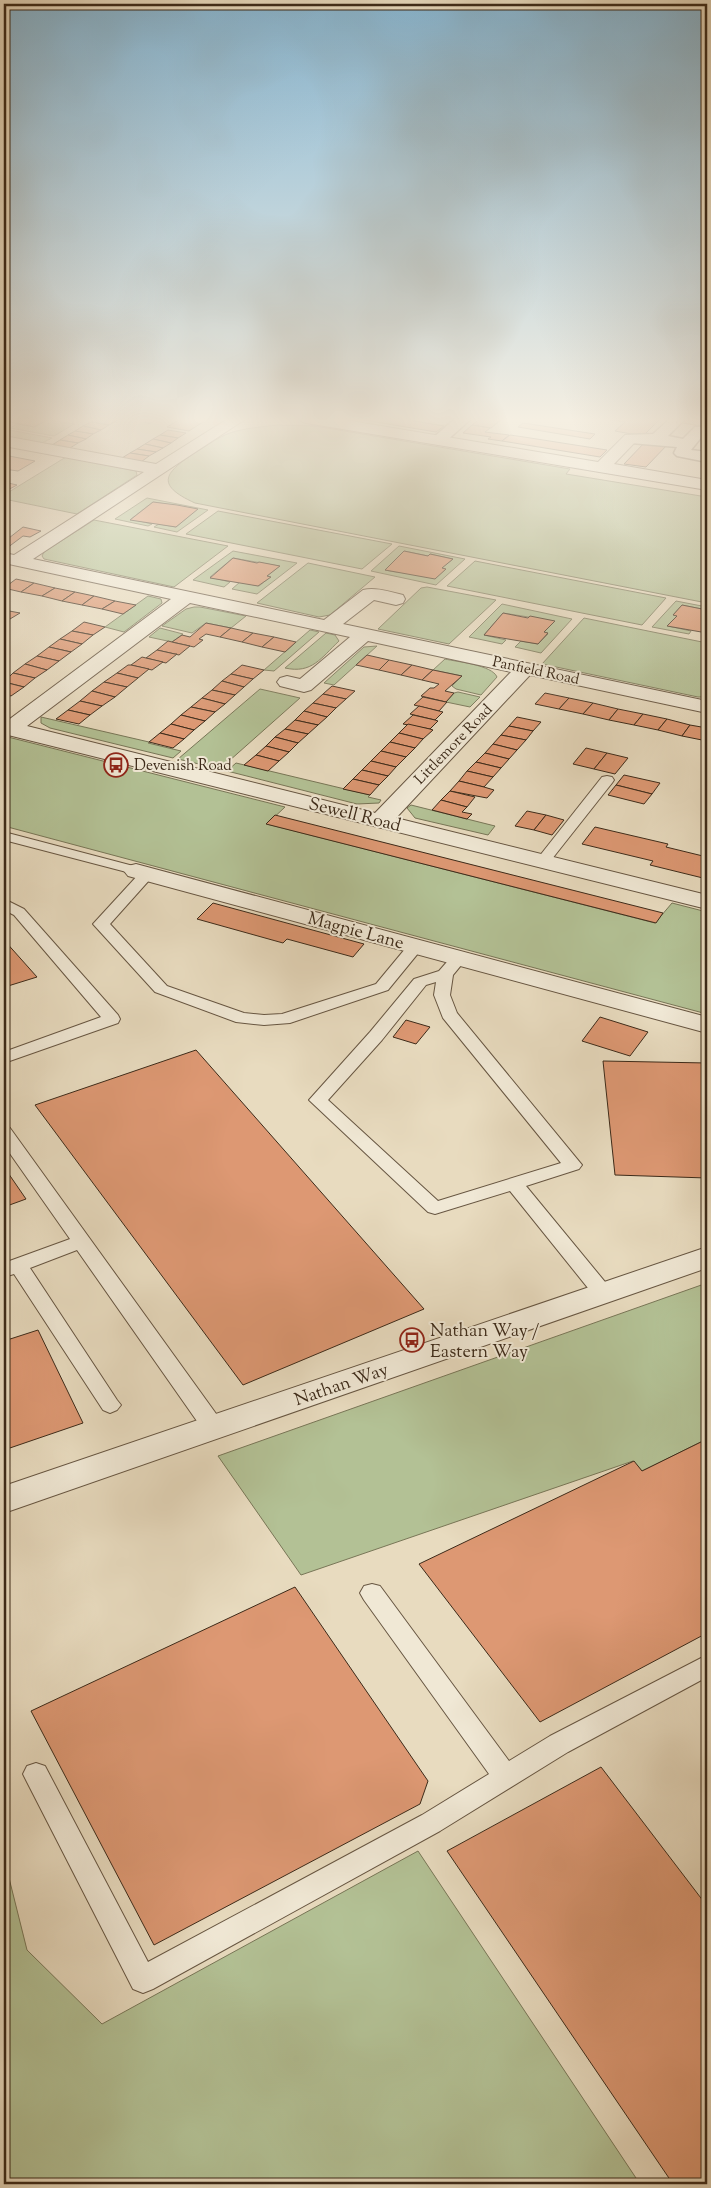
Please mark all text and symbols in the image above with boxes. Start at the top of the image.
street label: Panfield Road [490,652,582,691]
street label: Littlemore Road [410,700,498,790]
bus stop icon: Devenish Road [103,752,129,778]
place label: Devenish Road [134,756,232,777]
street label: Sewell Road [306,792,403,840]
street label: Magpie Lane [304,907,406,957]
place label: Nathan Way / Eastern Way [430,1319,540,1366]
bus stop icon: Nathan Way / Eastern Way [399,1327,425,1353]
street label: Nathan Way [291,1358,392,1414]

